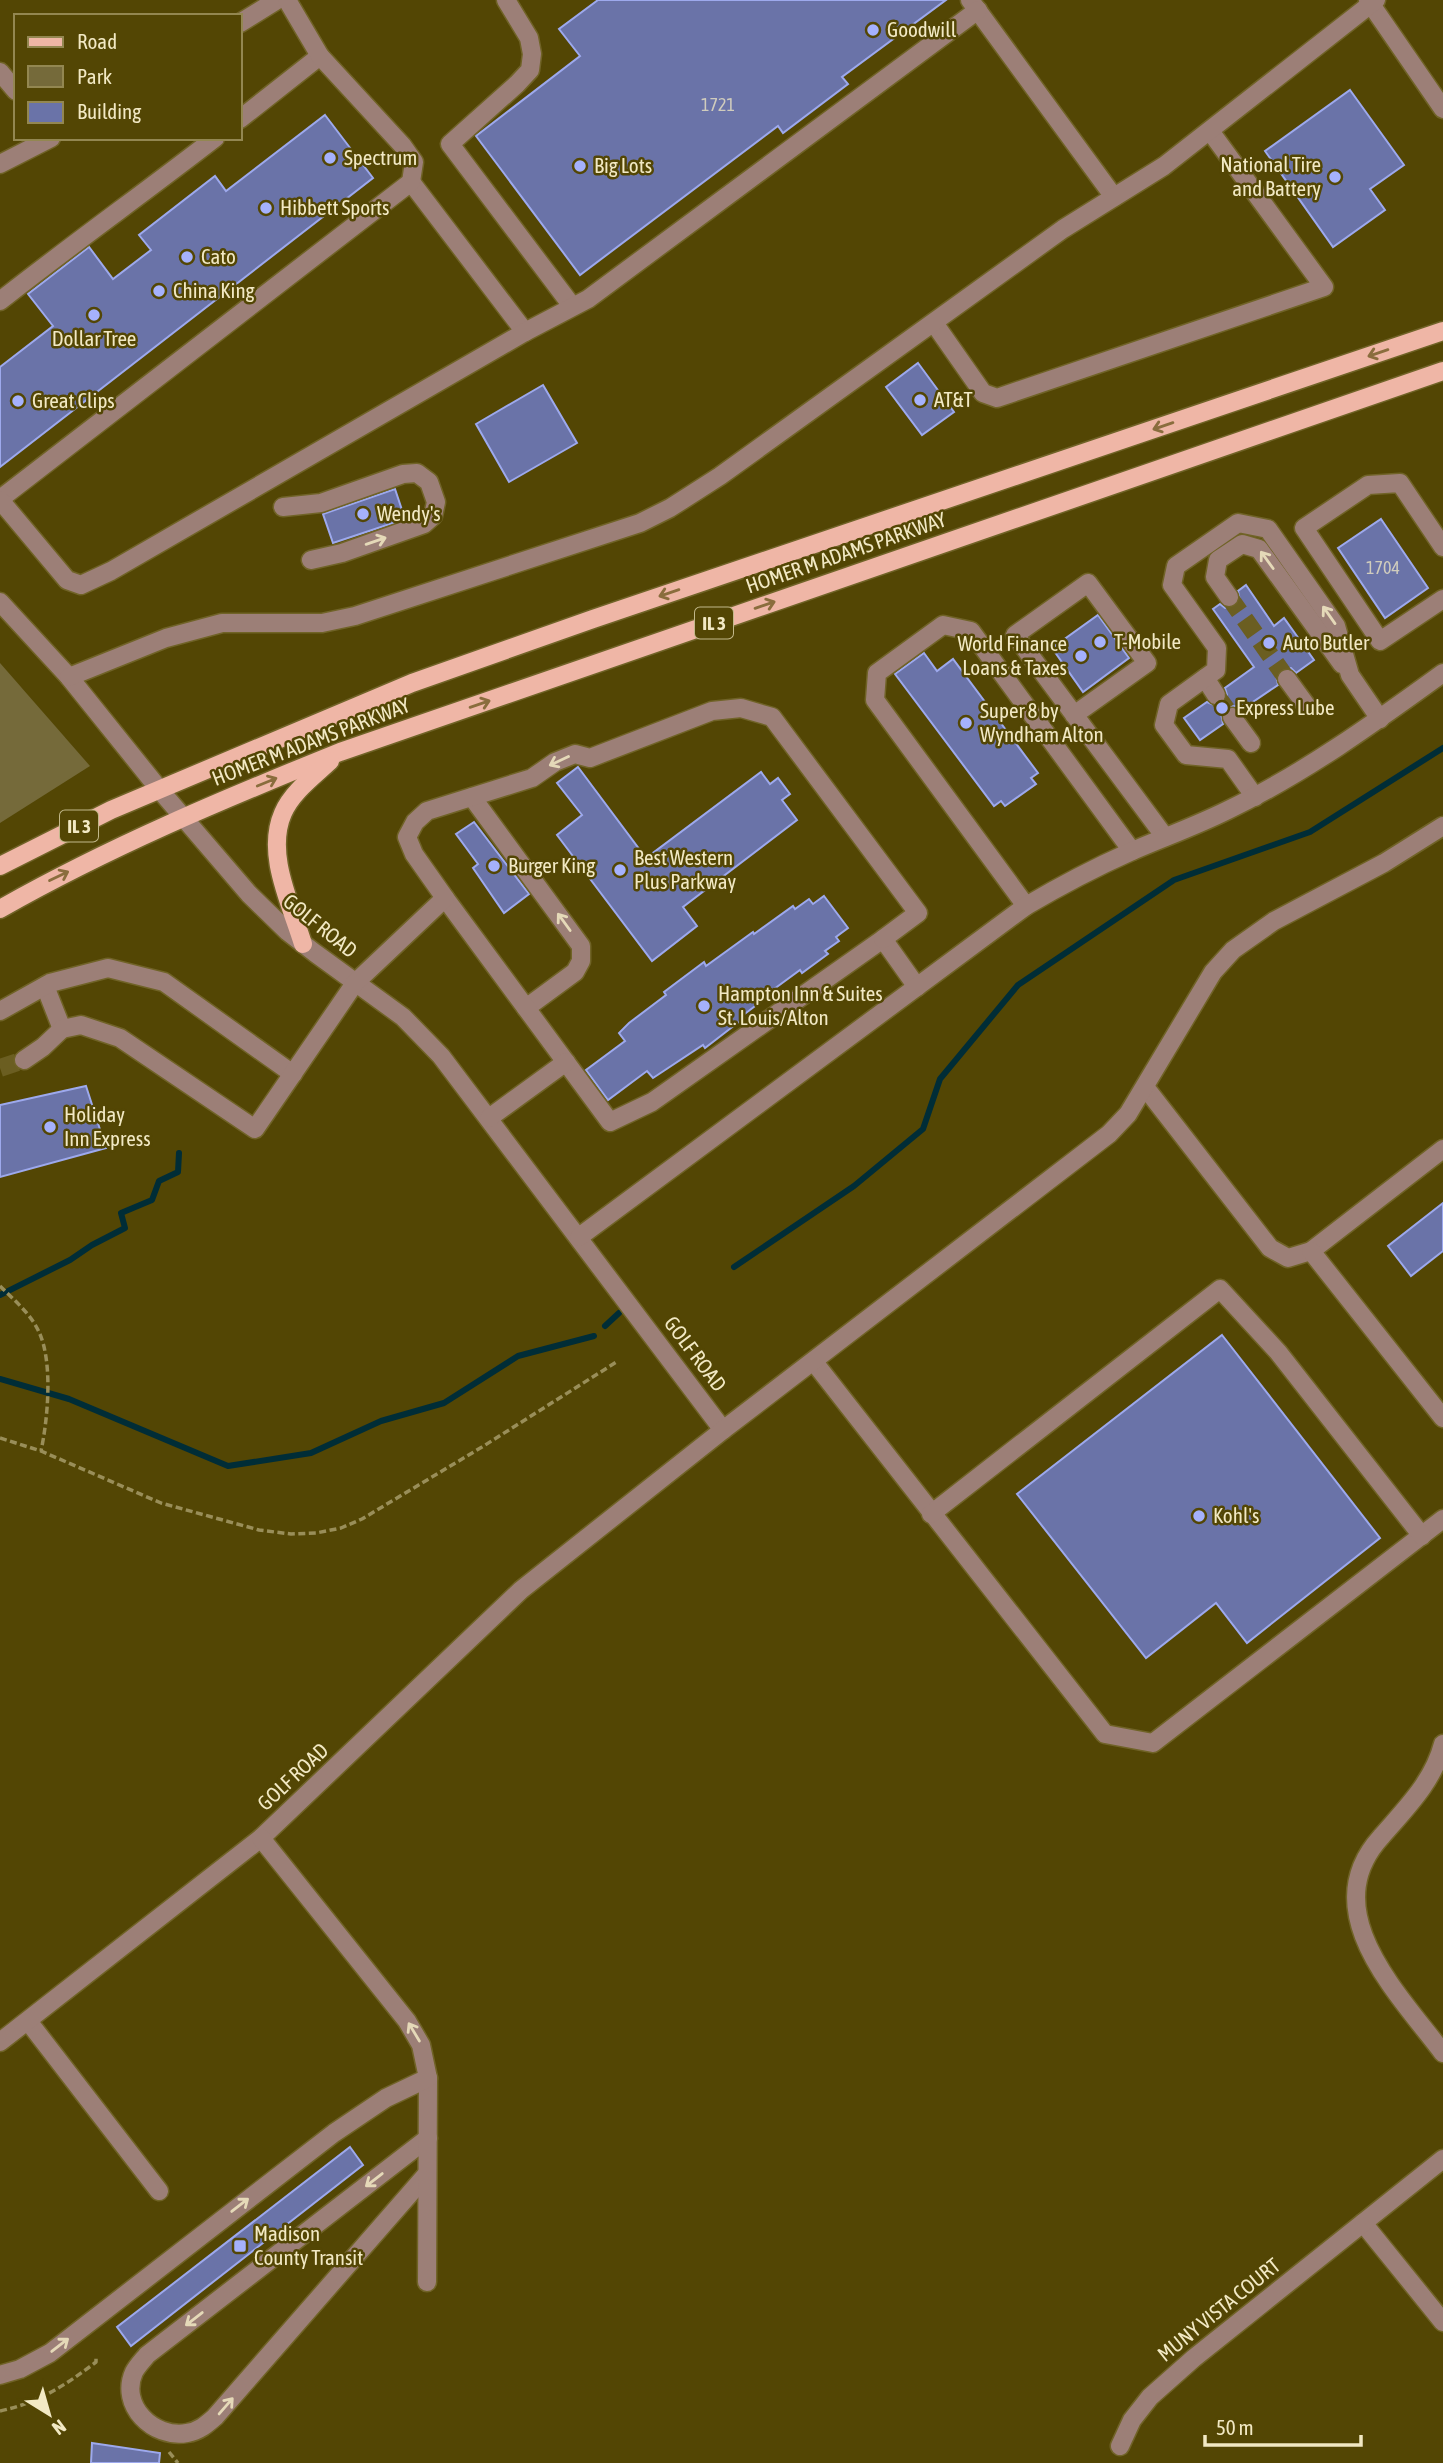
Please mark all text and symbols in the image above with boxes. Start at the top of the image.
legend [14,14,242,140]
place label: Goodwill [887,17,957,41]
marker: Goodwill [865,22,881,38]
text: Road [77,29,117,53]
text: Park [77,64,112,88]
house number: 1721 [701,94,735,115]
text: Building [77,99,141,123]
place label: Spectrum [344,145,417,169]
marker: Spectrum [322,150,338,166]
place label: National Tire and Battery [1220,152,1321,200]
place label: Big Lots [594,153,652,177]
marker: Big Lots [572,158,588,174]
marker: National Tire and Battery [1327,169,1343,185]
place label: Hibbett Sports [280,195,390,219]
marker: Hibbett Sports [258,200,274,216]
place label: Cato [201,244,236,268]
marker: Cato [179,249,195,265]
place label: China King [173,278,255,302]
marker: China King [151,283,167,299]
marker: Dollar Tree [86,307,102,323]
place label: Dollar Tree [52,326,136,350]
one-way arrow [1368,348,1390,360]
place label: AT&T [934,387,973,411]
place label: Great Clips [32,388,115,412]
marker: AT&T [912,392,928,408]
marker: Great Clips [10,393,26,409]
one-way arrow [1152,420,1174,433]
place label: Wendy's [377,501,441,525]
marker: Wendy's [355,506,371,522]
street label: HOMER M ADAMS PARKWAY [743,506,949,598]
one-way arrow [365,534,387,546]
one-way arrow [1260,551,1274,570]
house number: 1704 [1366,557,1400,578]
one-way arrow [658,587,680,600]
one-way arrow [753,598,775,610]
one-way arrow [1322,606,1336,625]
road number: IL 3 [695,608,733,638]
place label: T-Mobile [1114,629,1181,653]
place label: Auto Butler [1283,630,1370,654]
place label: World Finance Loans & Taxes [957,631,1067,679]
marker: T-Mobile [1092,634,1108,650]
marker: Auto Butler [1261,635,1277,651]
marker: World Finance Loans & Taxes [1073,648,1089,664]
street label: HOMER M ADAMS PARKWAY [208,692,413,790]
place label: Express Lube [1236,695,1335,719]
one-way arrow [469,697,491,709]
place label: Super 8 by Wyndham Alton [980,698,1104,746]
marker: Express Lube [1214,700,1230,716]
marker: Super 8 by Wyndham Alton [958,715,974,731]
one-way arrow [549,755,570,768]
one-way arrow [255,775,277,788]
road number: IL 3 [60,810,98,842]
place label: Best Western Plus Parkway [634,845,736,893]
place label: Burger King [508,853,595,877]
marker: Burger King [486,858,502,874]
marker: Best Western Plus Parkway [612,862,628,878]
one-way arrow [48,868,69,882]
street label: GOLF ROAD [279,888,362,962]
one-way arrow [556,914,571,932]
place label: Hampton Inn & Suites St. Louis/Alton [718,981,883,1029]
marker: Hampton Inn & Suites St. Louis/Alton [696,998,712,1014]
place label: Holiday Inn Express [64,1102,151,1150]
marker: Holiday Inn Express [42,1119,58,1135]
street label: GOLF ROAD [660,1311,732,1396]
place label: Kohl's [1213,1503,1259,1527]
marker: Kohl's [1191,1508,1207,1524]
street label: GOLF ROAD [252,1738,332,1815]
one-way arrow [407,2023,421,2043]
one-way arrow [365,2173,383,2188]
one-way arrow [231,2198,249,2213]
place label: Madison County Transit [254,2221,363,2269]
marker: Madison County Transit [232,2238,248,2254]
street label: MUNY VISTA COURT [1152,2253,1284,2366]
one-way arrow [184,2311,203,2326]
one-way arrow [51,2337,69,2352]
north arrow [14,2379,84,2449]
one-way arrow [218,2397,234,2415]
scale bar [1205,2404,1361,2448]
text: N [48,2415,70,2440]
text: 50 m [1216,2415,1254,2439]

